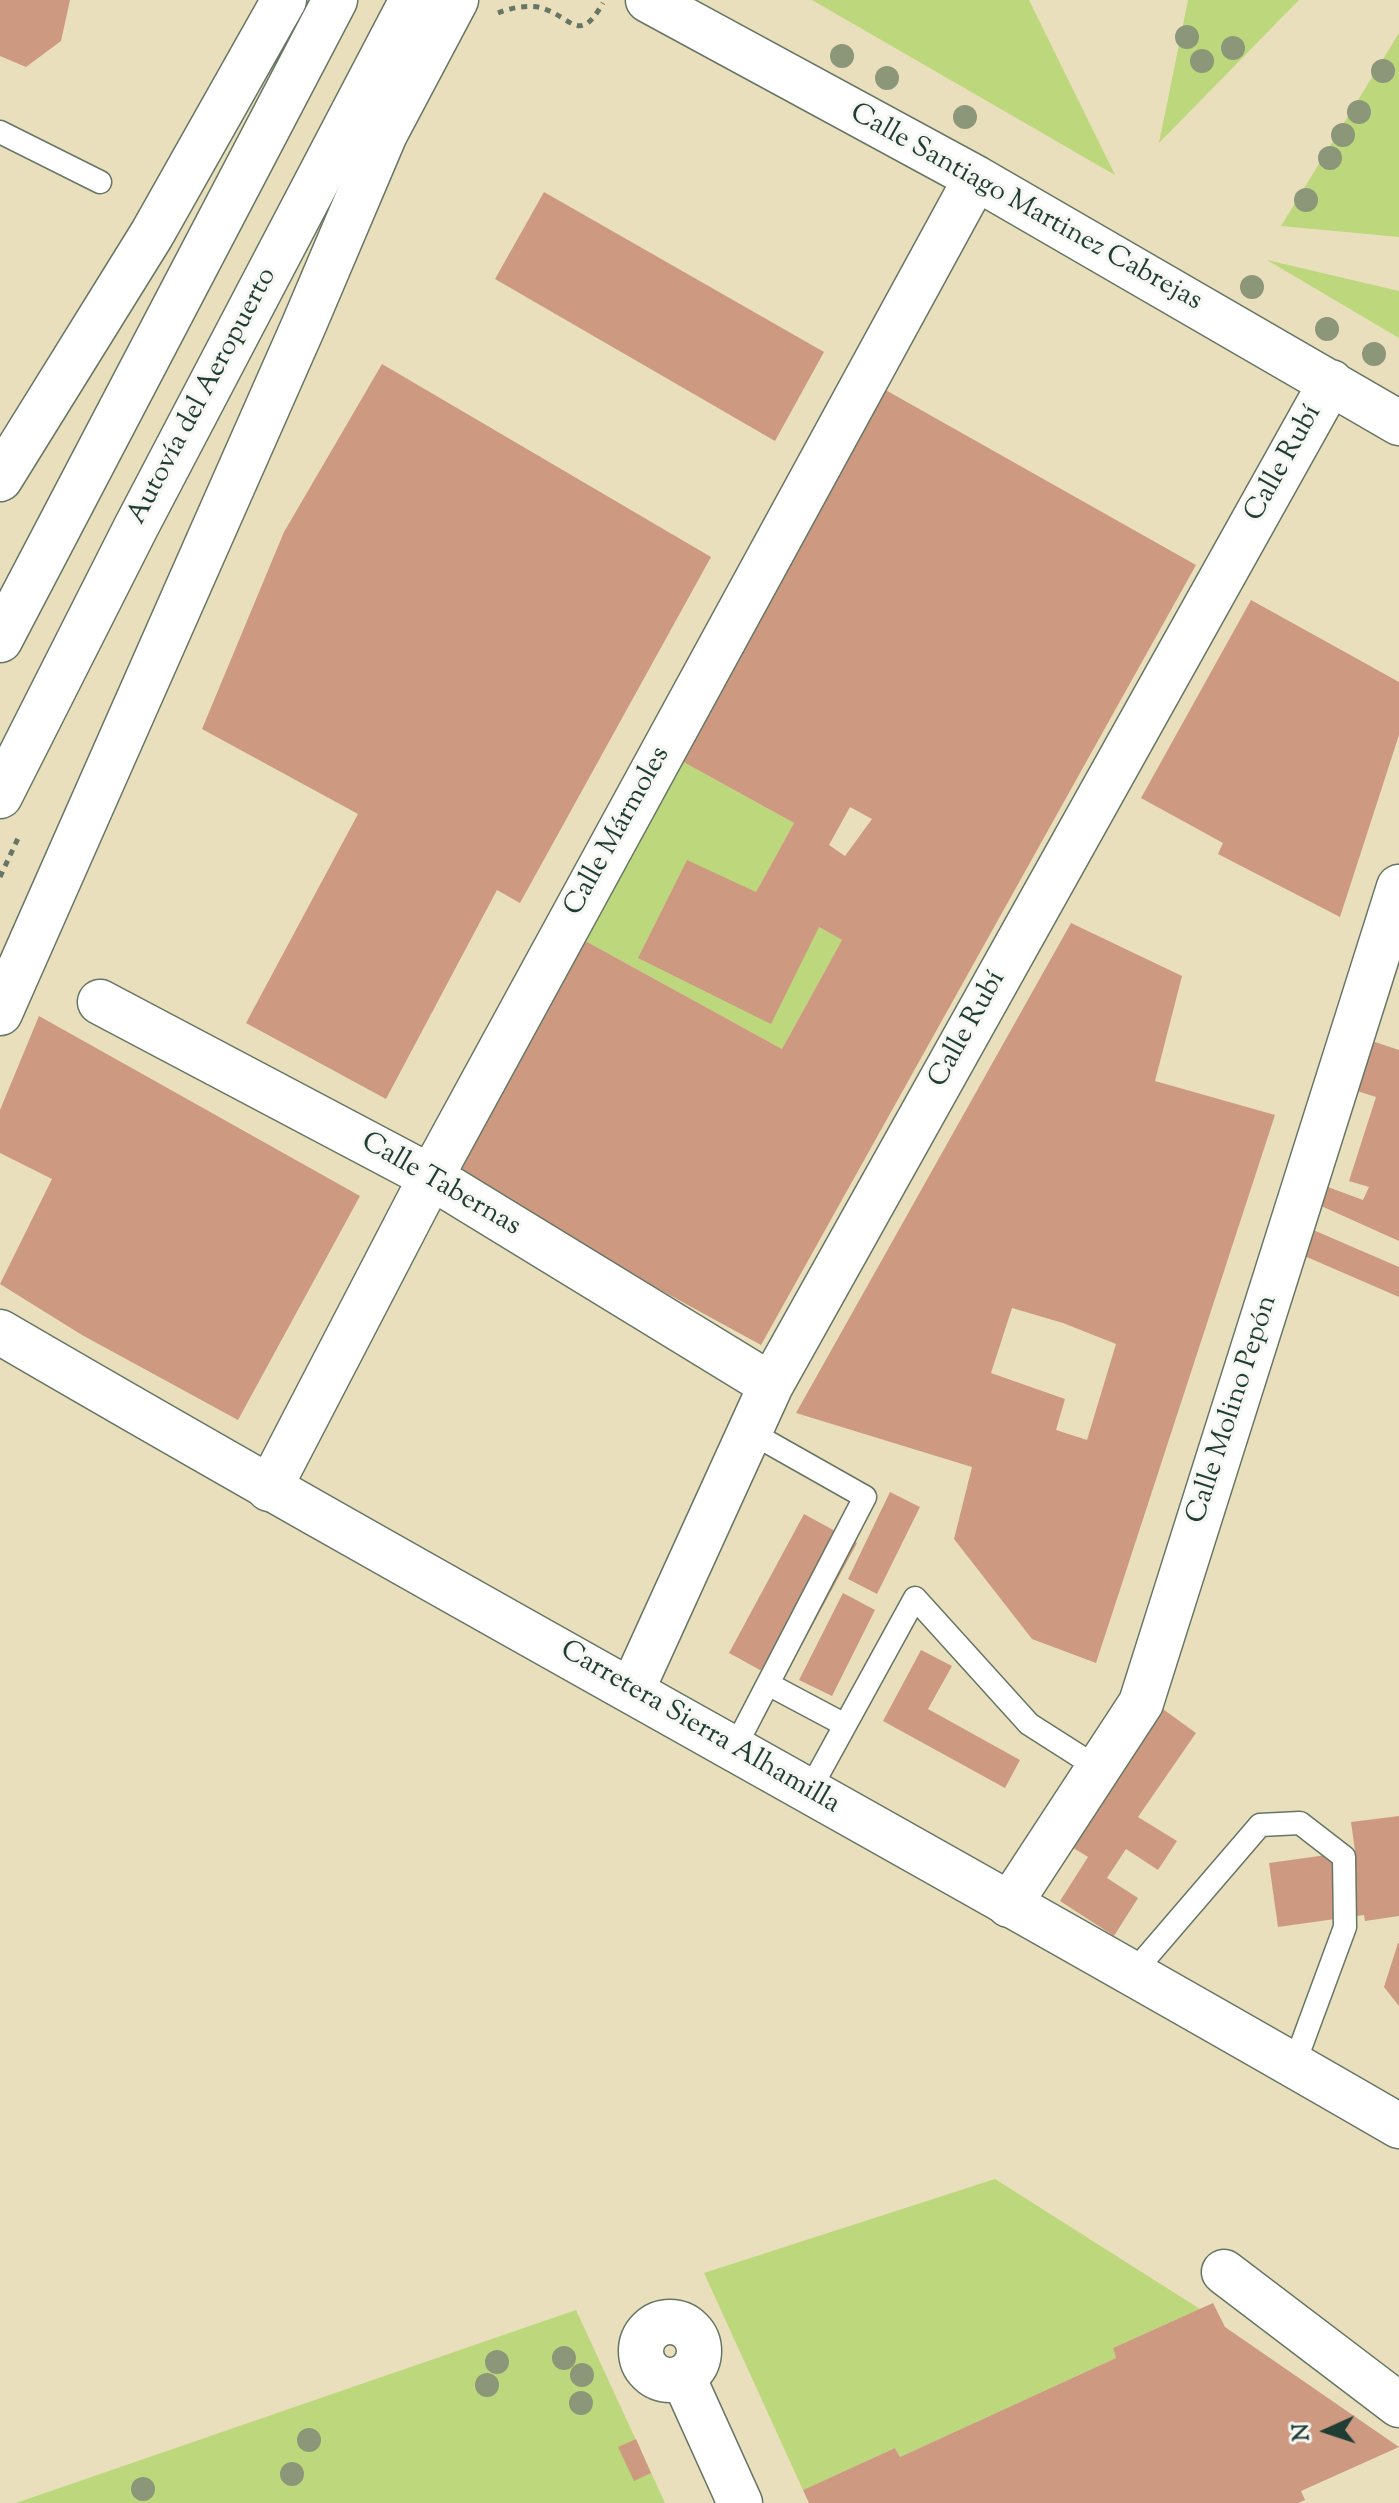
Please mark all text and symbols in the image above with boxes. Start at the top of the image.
street label: Calle Santiago Martinez Cabrejas [843,98,1207,320]
street label: Autovía del Aeropuerto [122,263,286,531]
street label: Calle Rubí [1239,400,1331,528]
street label: Calle Mármoles [559,742,679,922]
street label: Calle Rubí [923,966,1015,1094]
street label: Calle Tabernas [354,1127,526,1245]
street label: Calle Molino Pepón [1181,1292,1287,1528]
street label: Carretera Sierra Alhamilla [553,1635,845,1823]
north arrow [1287,2391,1367,2471]
text: N [1287,2423,1319,2442]

